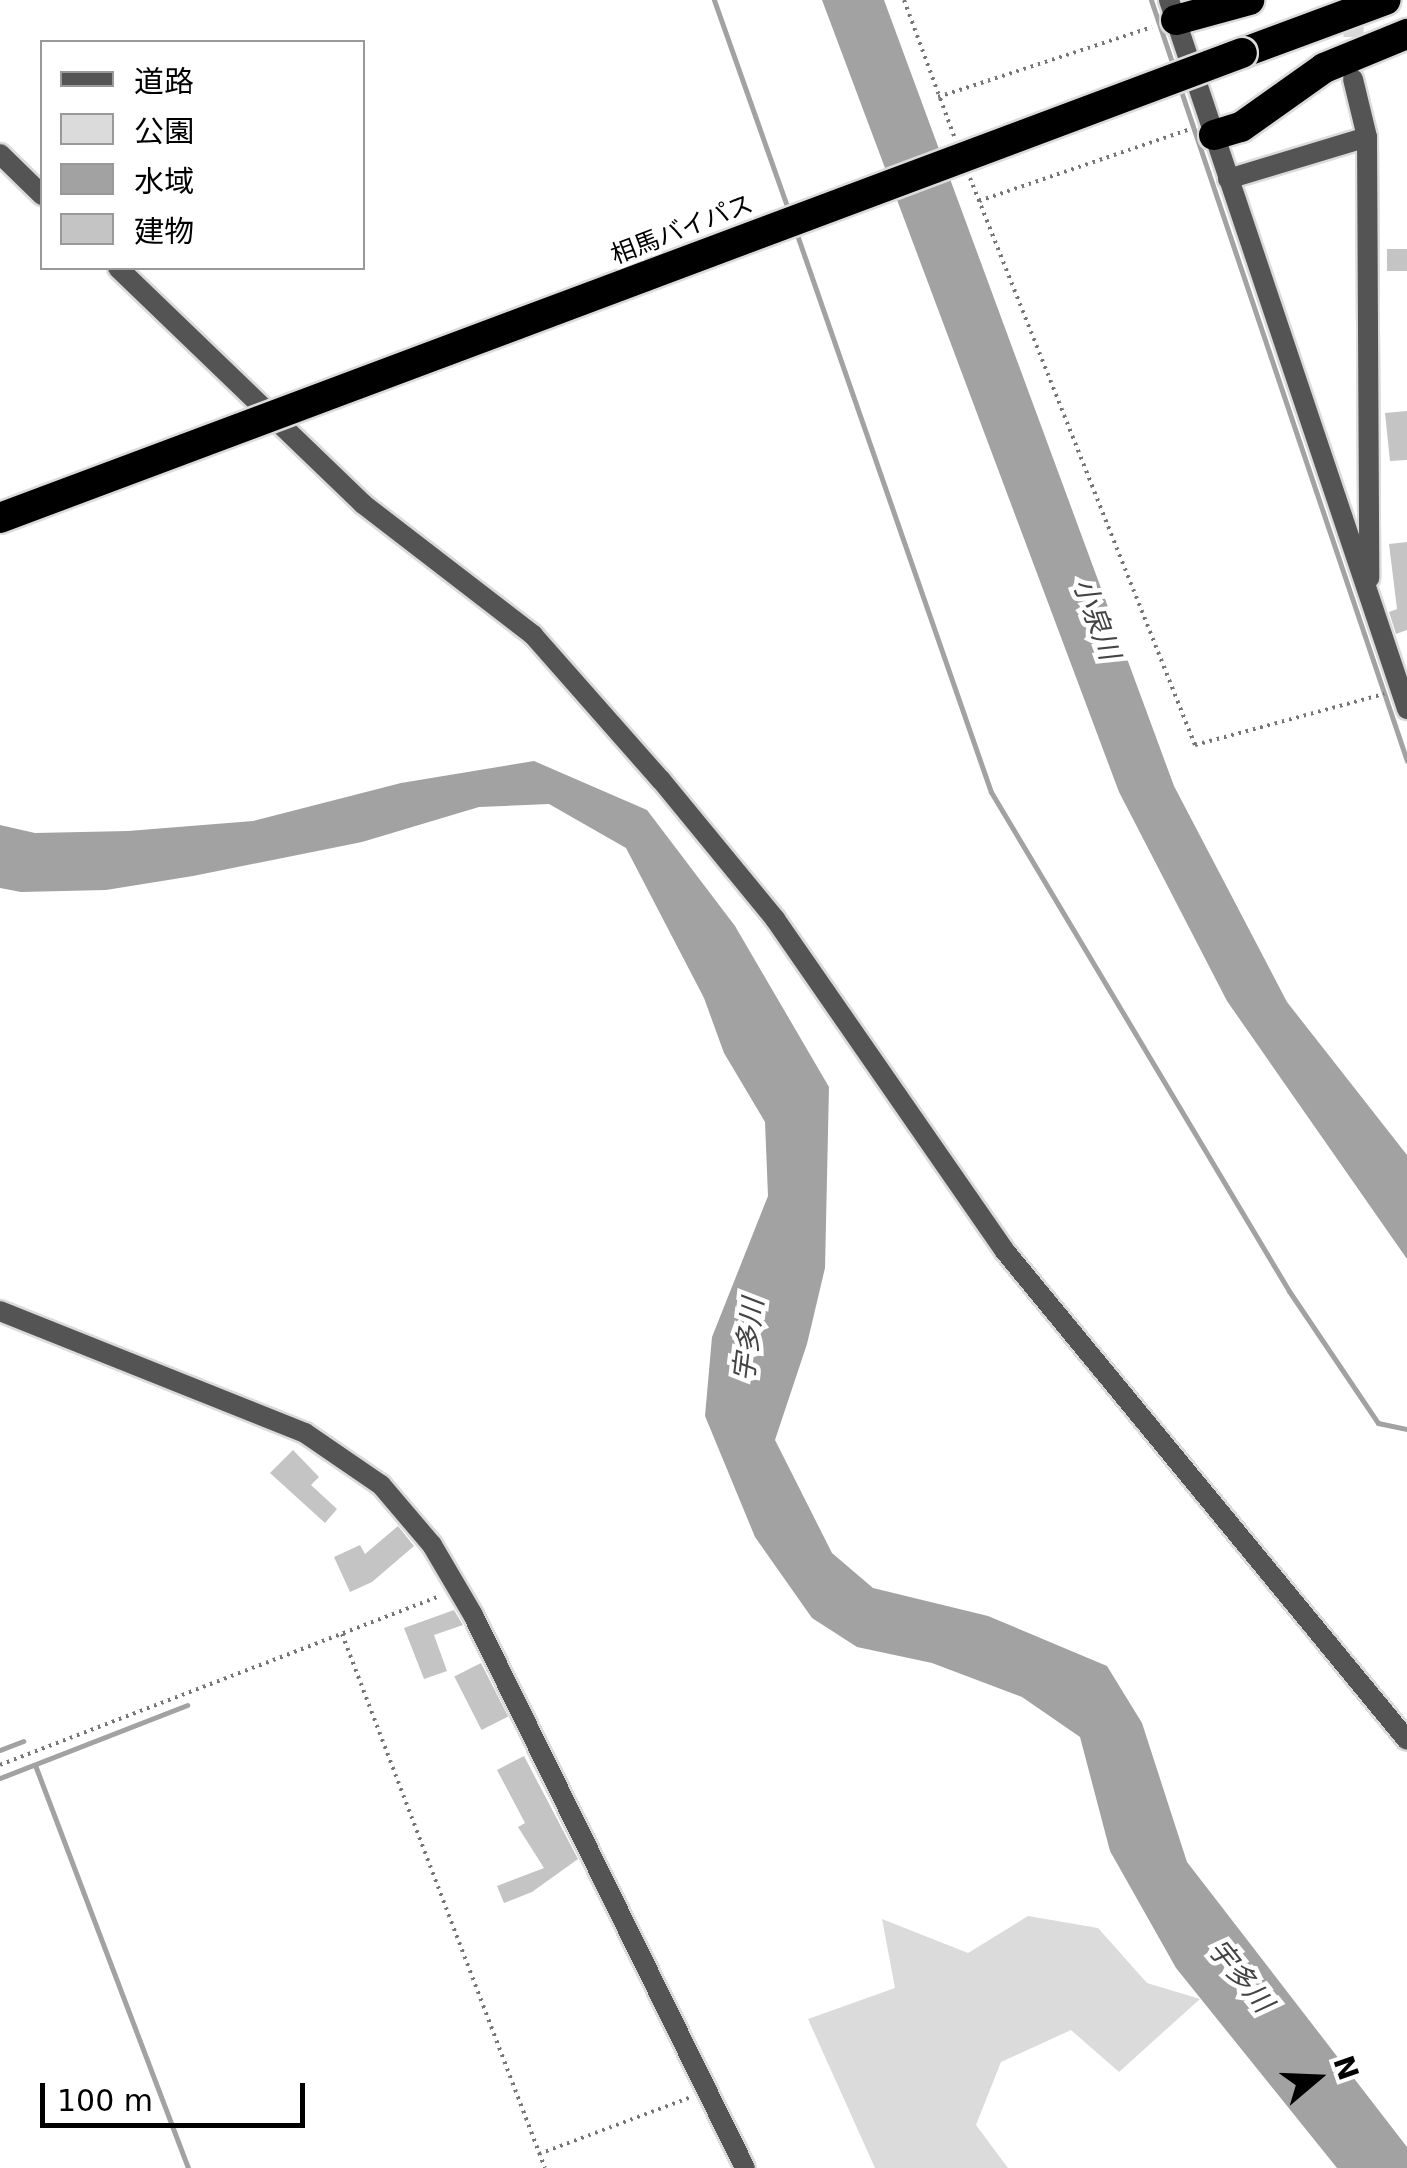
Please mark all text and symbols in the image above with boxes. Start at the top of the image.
legend [40,40,365,270]
text: 道路 [134,64,194,99]
text: 公園 [134,114,194,149]
text: 水域 [134,164,194,199]
street label: 相馬バイパス [607,189,757,271]
text: 建物 [134,214,194,249]
water label: 小泉川 [1066,574,1126,664]
water label: 宇多川 [727,1296,771,1384]
water label: 宇多川 [1201,1933,1279,2019]
north arrow [1267,2028,1367,2128]
text: N [1326,2052,1365,2085]
scale bar [45,2063,310,2125]
text: 100 m [57,2083,153,2118]

